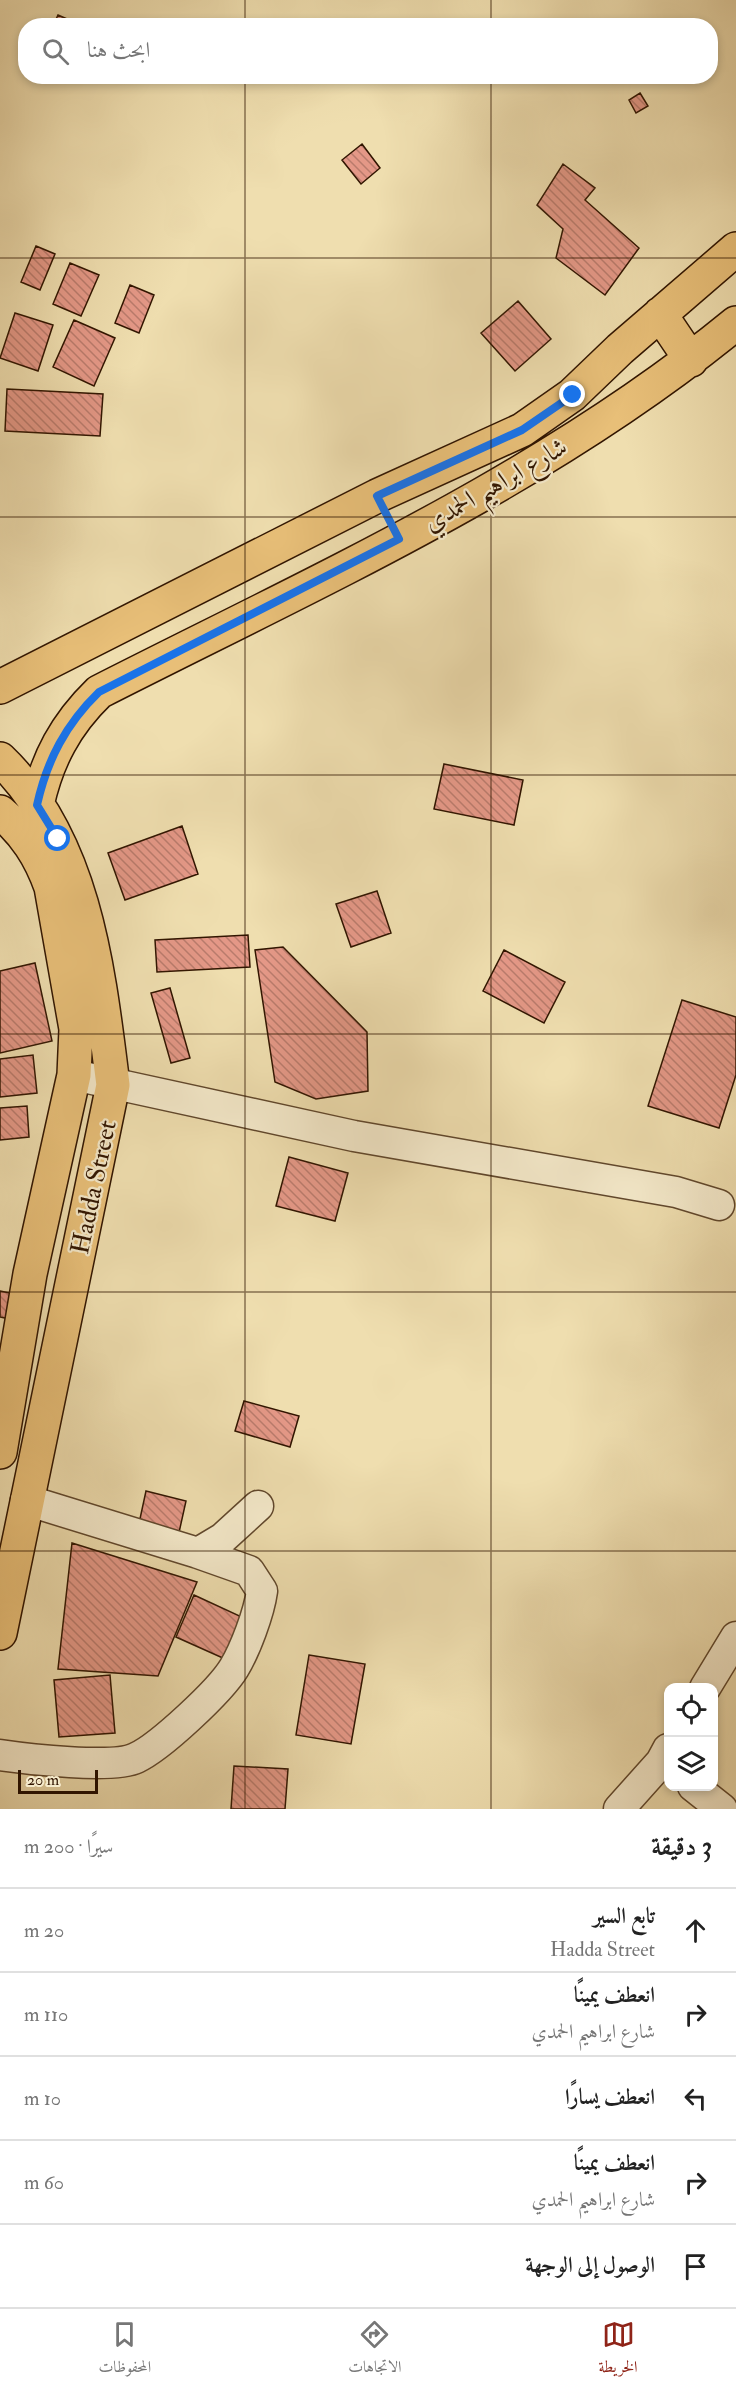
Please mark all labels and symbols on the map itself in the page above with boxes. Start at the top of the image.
route end [559,381,585,407]
street label: شارع ابراهيم الحمدي [418,431,578,547]
route start [44,825,70,851]
street label: Hadda Street [64,1117,124,1257]
scale bar [18,1767,98,1794]

